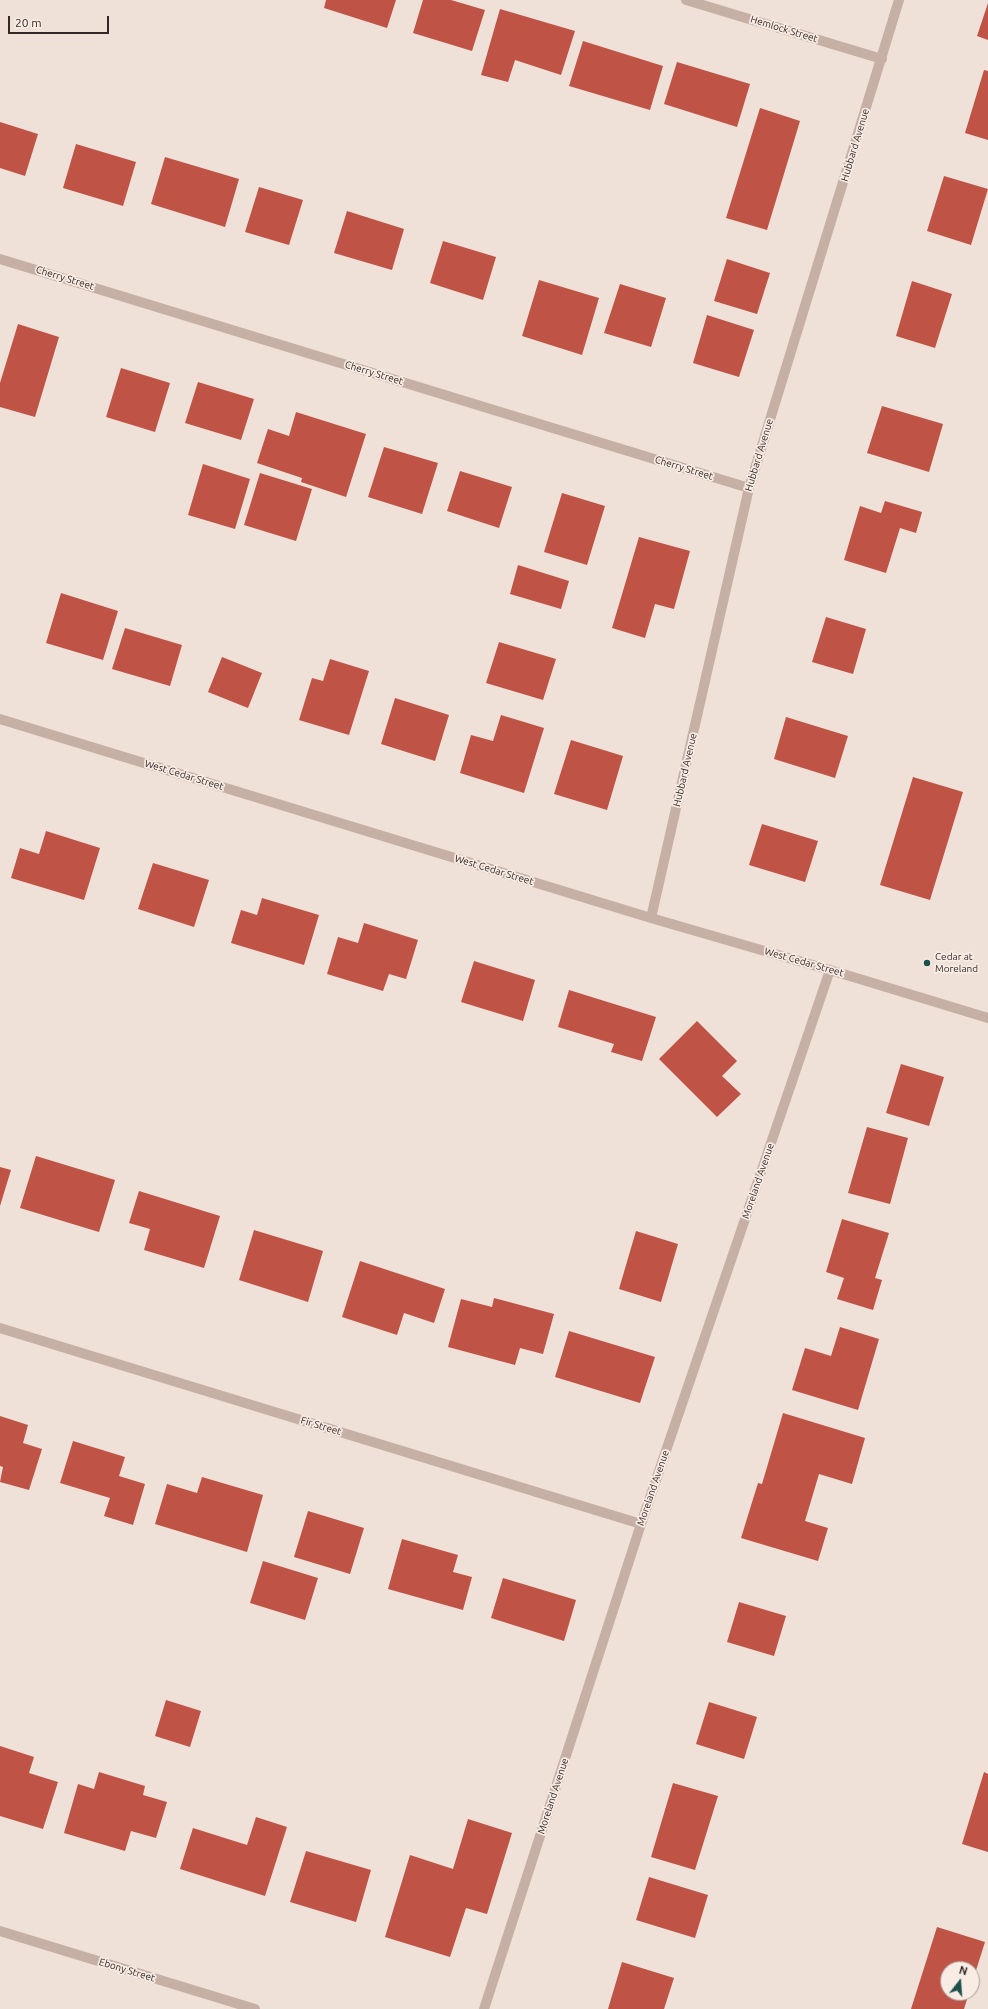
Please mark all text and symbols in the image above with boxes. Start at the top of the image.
scale bar [10,8,111,34]
street label: Hemlock Street [749,13,819,45]
text: 20 m [15,16,42,29]
street label: Hubbard Avenue [838,107,872,183]
street label: Cherry Street [34,263,96,293]
street label: Cherry Street [343,358,405,388]
street label: Hubbard Avenue [742,417,776,493]
street label: Cherry Street [653,453,715,483]
street label: Hubbard Avenue [671,732,699,808]
street label: West Cedar Street [143,757,225,793]
street label: West Cedar Street [453,852,535,888]
street label: West Cedar Street [763,945,845,979]
place label: Cedar at Moreland [935,951,978,974]
marker: Cedar at Moreland [922,958,932,968]
street label: Moreland Avenue [739,1142,777,1220]
street label: Fir Street [299,1414,343,1438]
street label: Moreland Avenue [634,1449,672,1527]
street label: Moreland Avenue [535,1757,571,1835]
street label: Ebony Street [98,1956,156,1984]
north arrow [940,1961,980,2001]
text: N [958,1964,969,1977]

